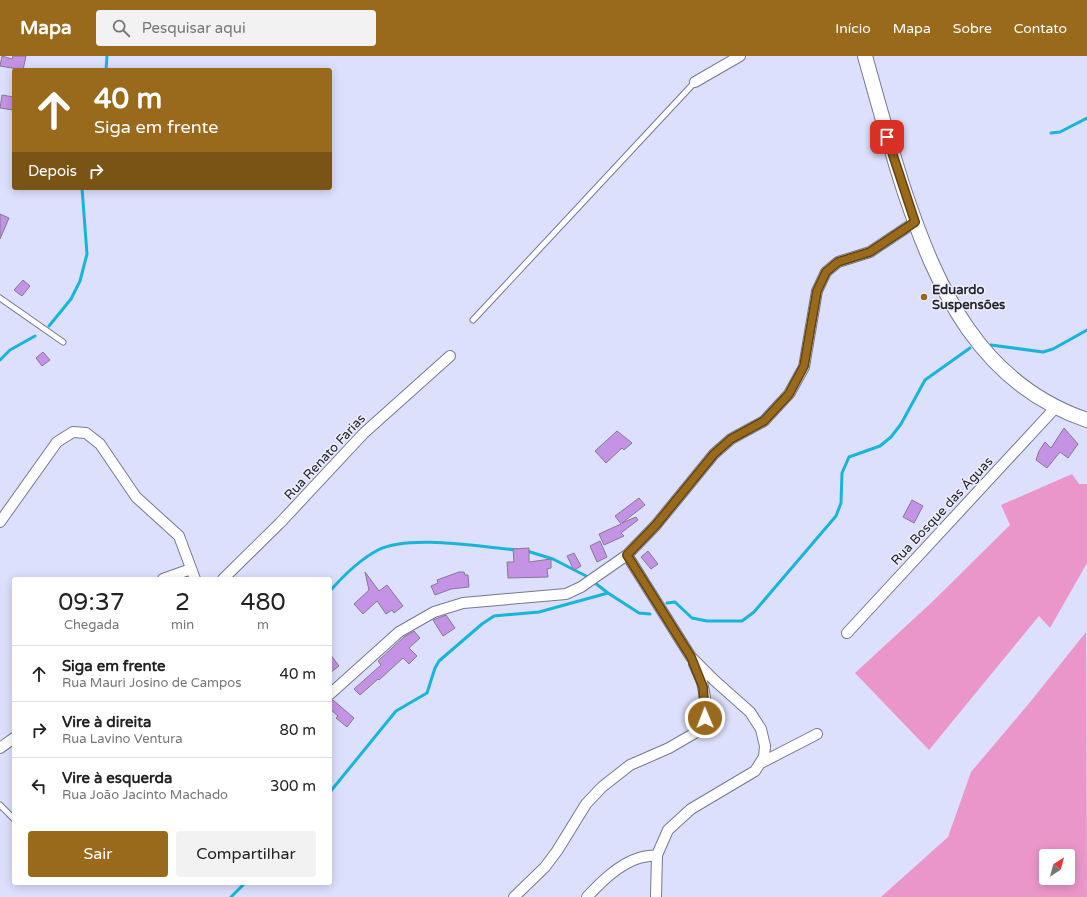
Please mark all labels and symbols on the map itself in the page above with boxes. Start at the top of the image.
pin [870,120,904,154]
place label: Eduardo Suspensões [932,282,1005,313]
marker: Eduardo Suspensões [919,292,929,302]
street label: Rua Renato Farias [281,411,369,503]
street label: Rua Bosque das Águas [888,454,996,568]
position arrow [684,697,726,739]
north arrow [1039,849,1075,885]

